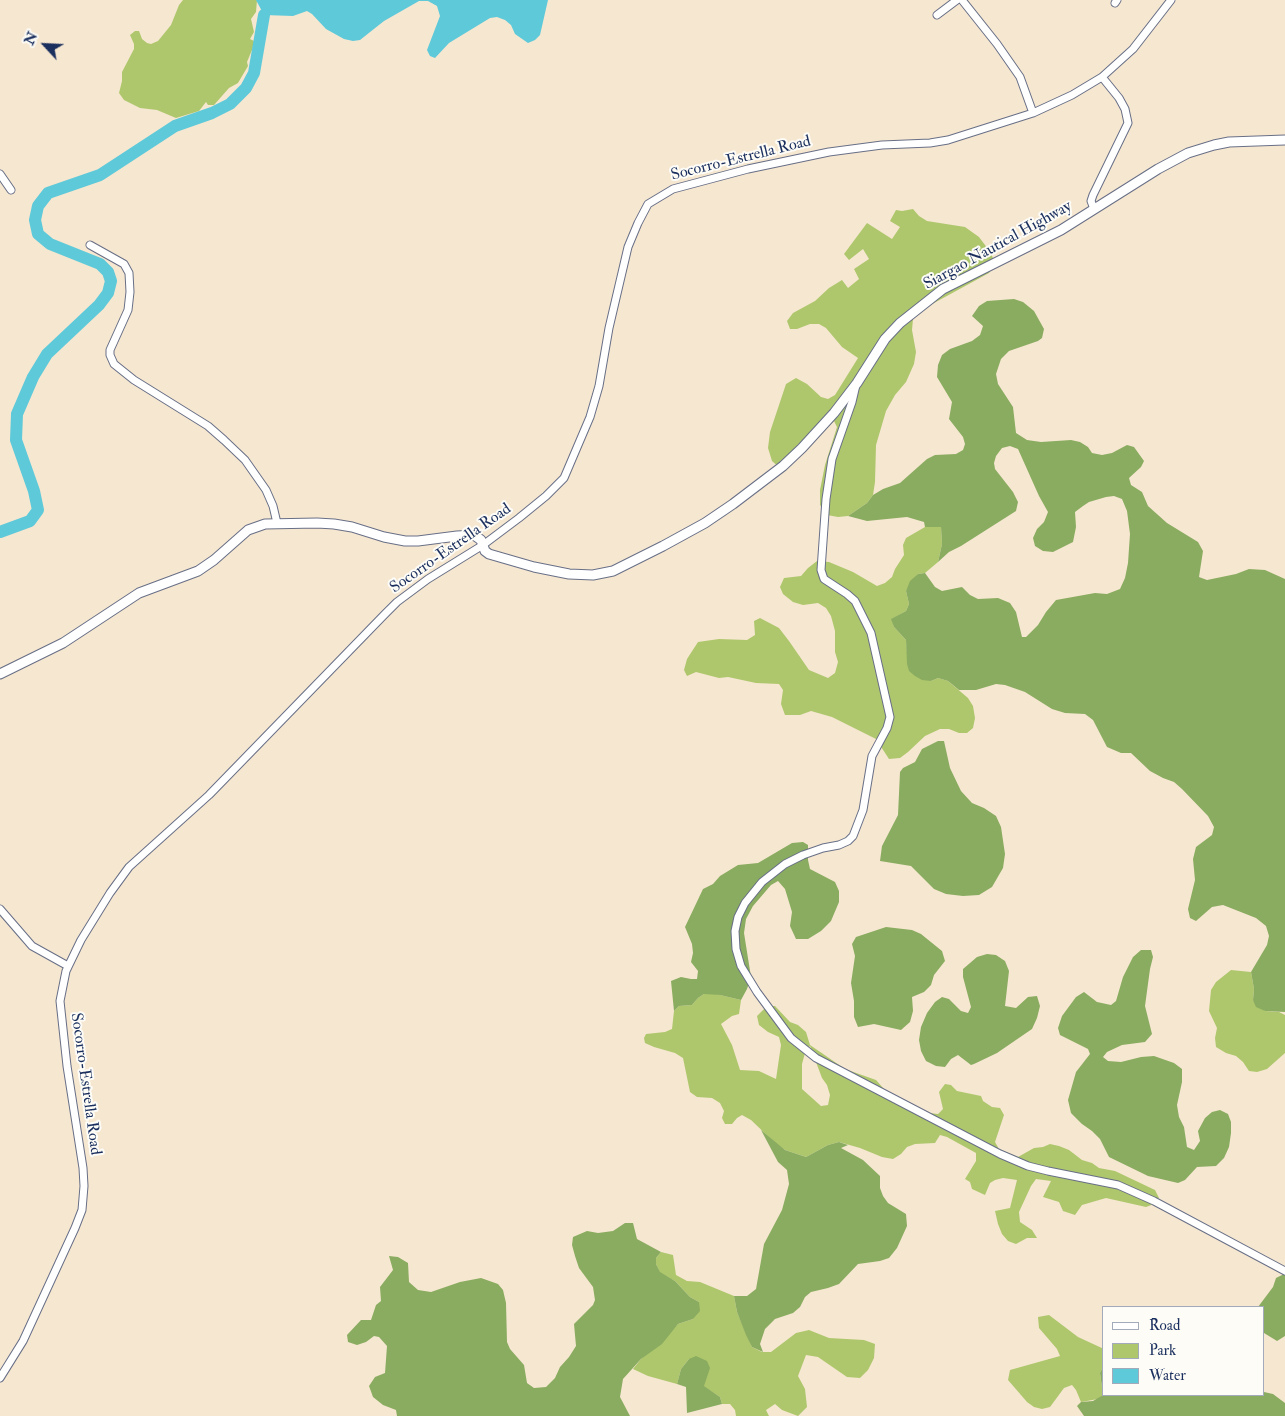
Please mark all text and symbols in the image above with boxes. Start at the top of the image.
north arrow [20,20,70,70]
text: N [21,29,41,48]
street label: Socorro-Estrella Road [669,132,813,186]
street label: Siargao Nautical Highway [921,197,1075,295]
street label: Socorro-Estrella Road [387,500,515,598]
street label: Socorro-Estrella Road [66,1012,104,1156]
legend [1102,1306,1265,1396]
text: Road [1149,1316,1180,1335]
text: Park [1149,1341,1176,1360]
text: Water [1149,1366,1186,1385]

